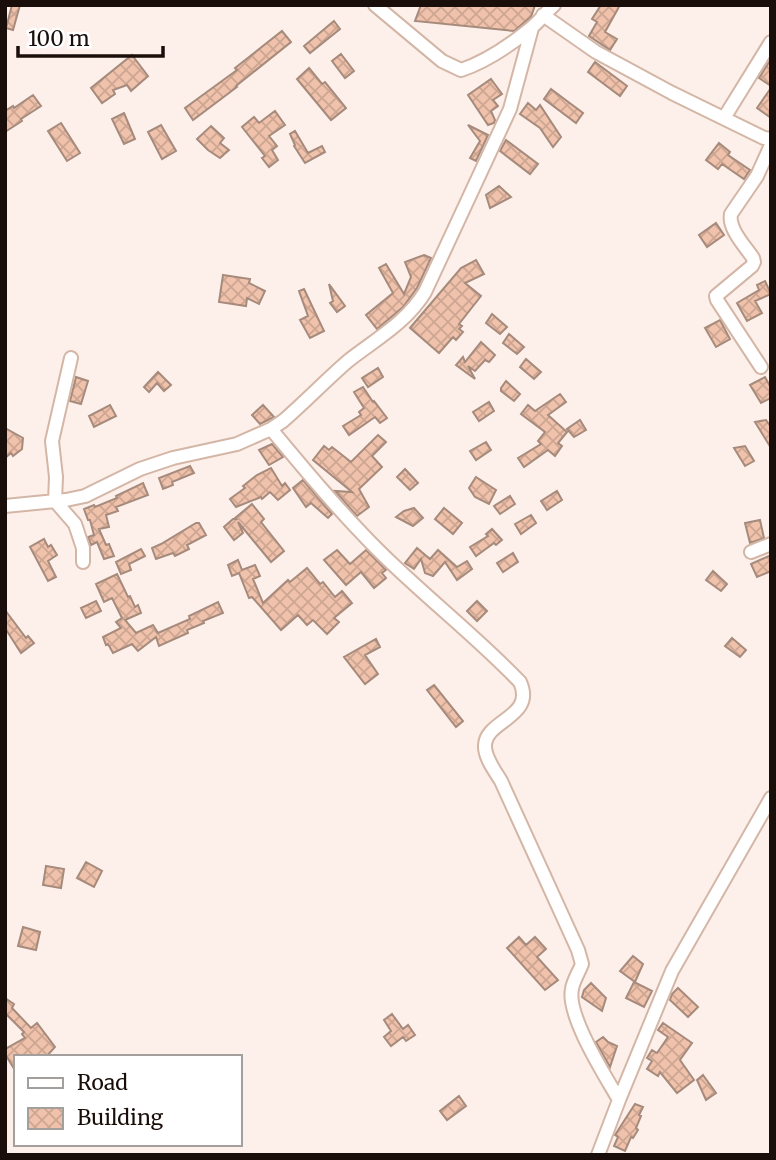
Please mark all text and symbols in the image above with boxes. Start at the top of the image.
scale bar [18,14,163,58]
text: 100 m [28,25,90,52]
legend [14,1055,242,1146]
text: Road [77,1069,128,1096]
text: Building [77,1104,164,1131]

